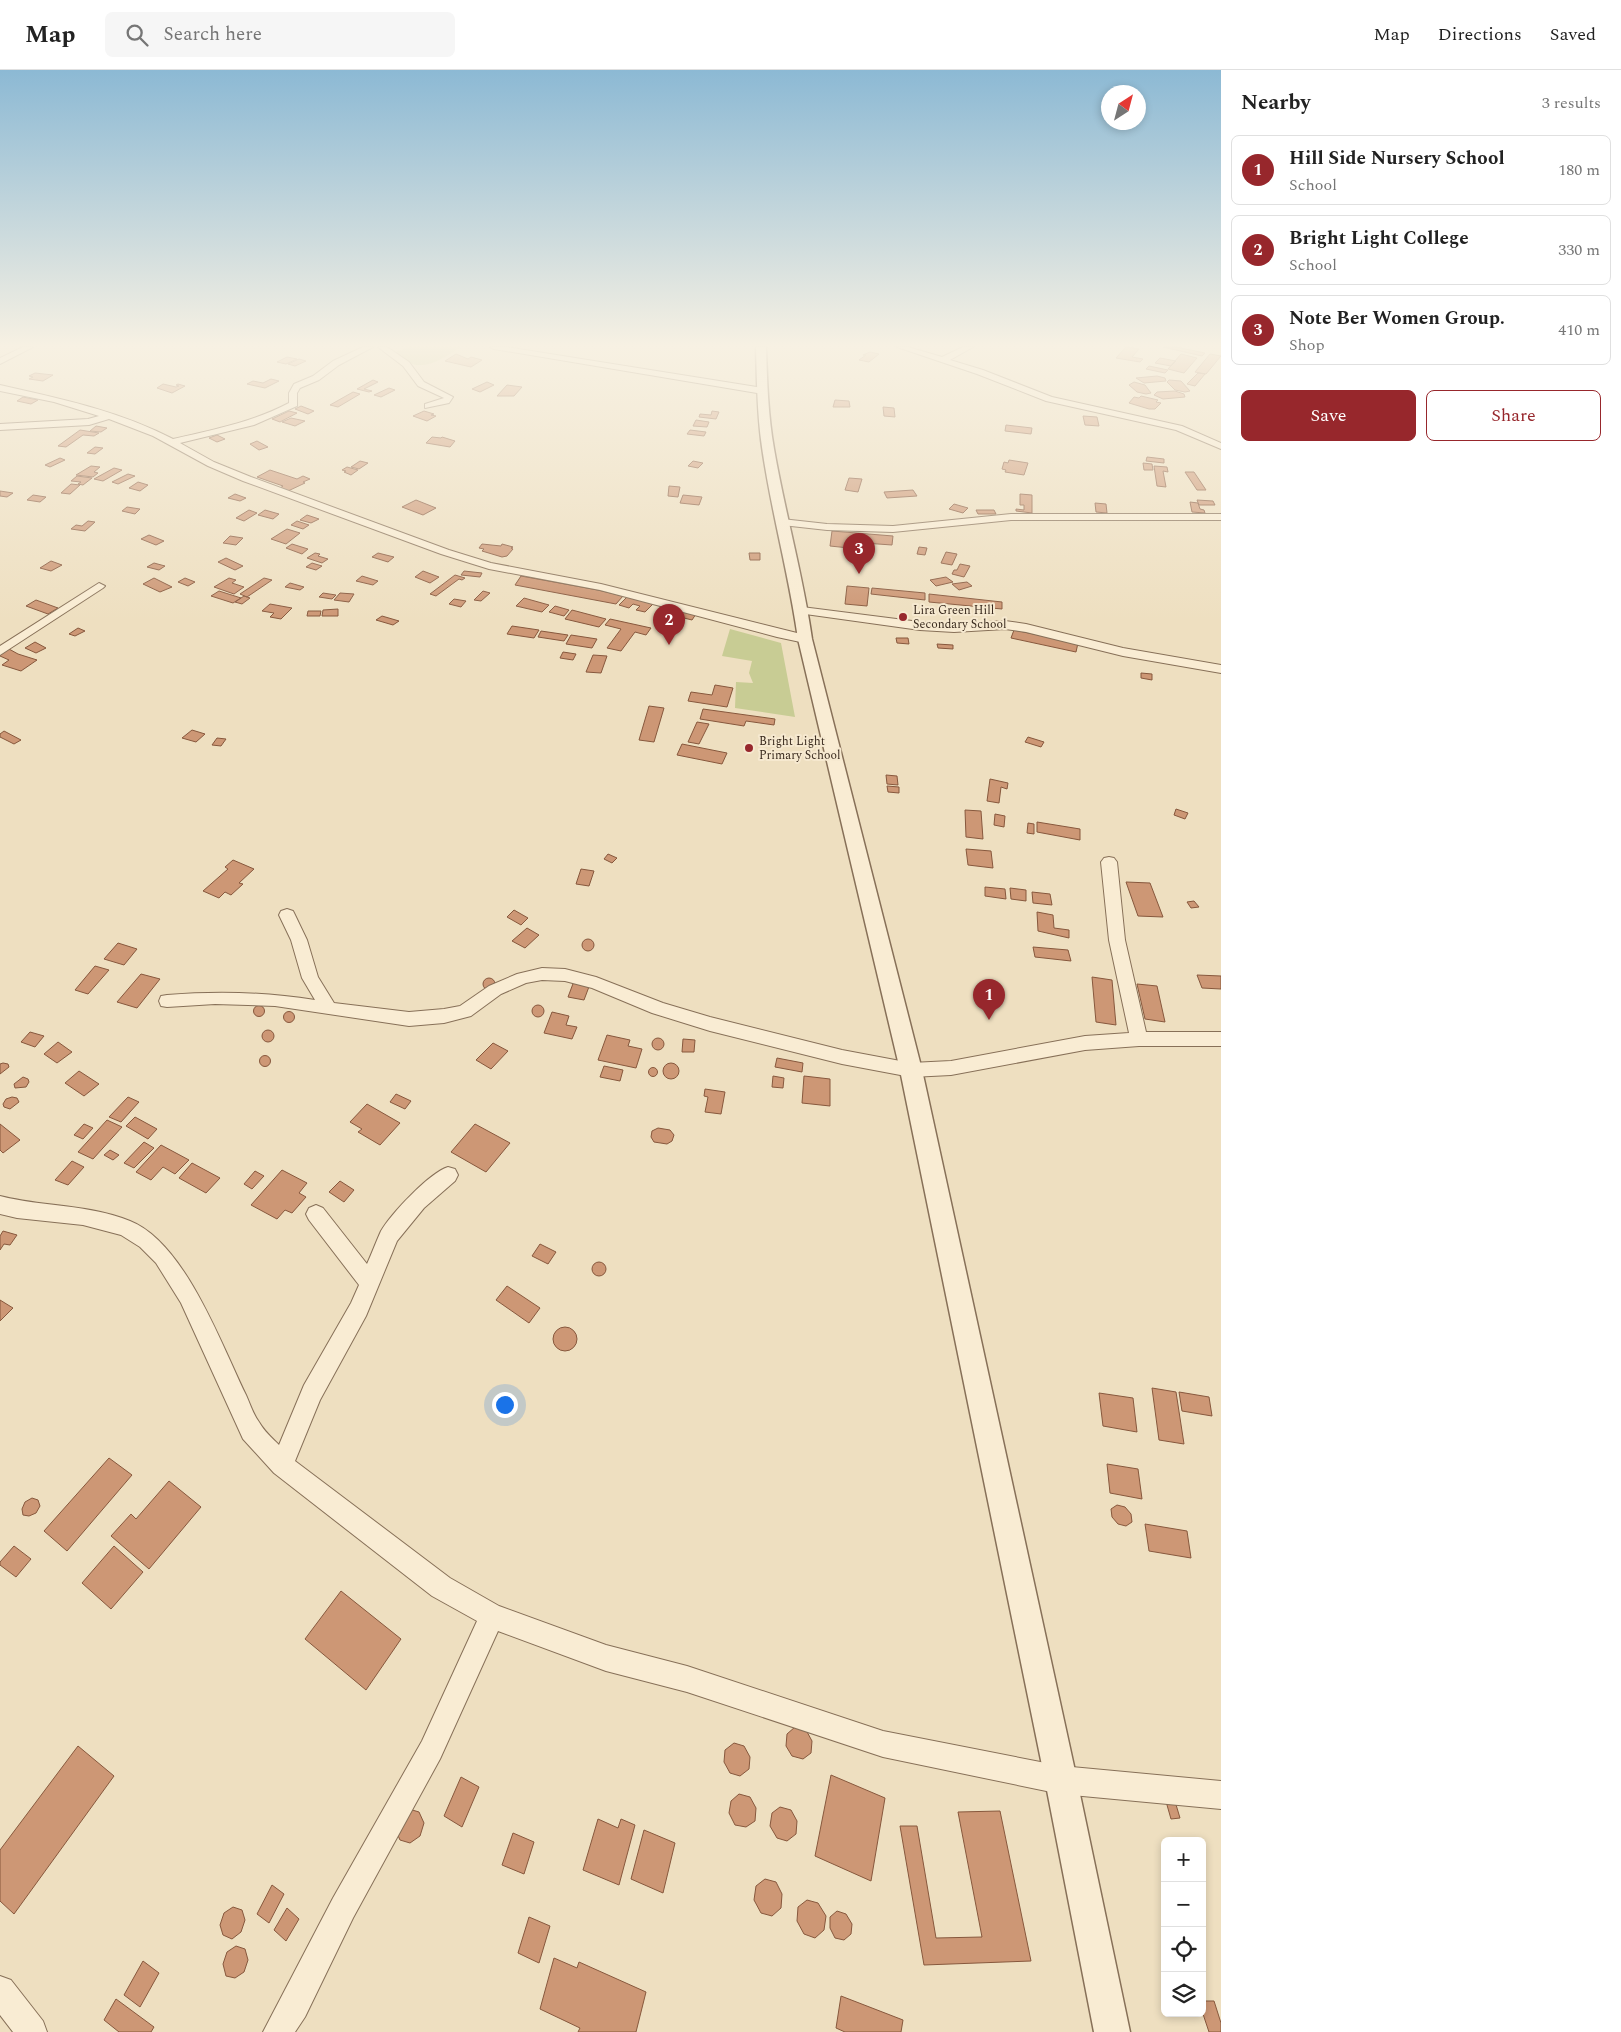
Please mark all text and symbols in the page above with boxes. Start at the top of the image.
search box [105,12,455,57]
text: Map [25,17,75,53]
text: Search here [163,20,262,49]
icon: search [123,21,151,49]
text: Map [1374,21,1410,48]
text: Directions [1438,21,1522,48]
text: Saved [1550,21,1596,48]
north arrow [1101,85,1146,130]
text: Nearby [1241,87,1311,119]
text: 3 results [1542,91,1601,115]
text: Hill Side Nursery School [1289,144,1505,173]
text: 1 [1254,158,1262,182]
text: 180 m [1558,158,1600,182]
text: School [1289,173,1337,197]
text: Bright Light College [1289,224,1469,253]
text: 2 [1254,238,1262,262]
text: 330 m [1558,238,1600,262]
text: School [1289,253,1337,277]
text: Note Ber Women Group. [1289,304,1505,333]
text: 3 [1254,318,1262,342]
text: 410 m [1558,318,1600,342]
text: Shop [1289,333,1325,357]
button: Save [1241,390,1416,441]
button: Share [1426,390,1601,441]
pin: 3 [843,533,875,574]
place label: Lira Green Hill Secondary School [913,601,1007,634]
pin: 2 [653,604,685,645]
marker: Lira Green Hill Secondary School [897,611,909,623]
place label: Bright Light Primary School [759,732,841,765]
marker: Bright Light Primary School [743,742,755,754]
pin: 1 [973,979,1005,1020]
your location [492,1392,518,1418]
map controls [1161,1837,1206,2017]
button: + [1161,1837,1206,1882]
button: − [1161,1882,1206,1927]
button: locate [1161,1927,1206,1972]
button: layers [1161,1972,1206,2017]

